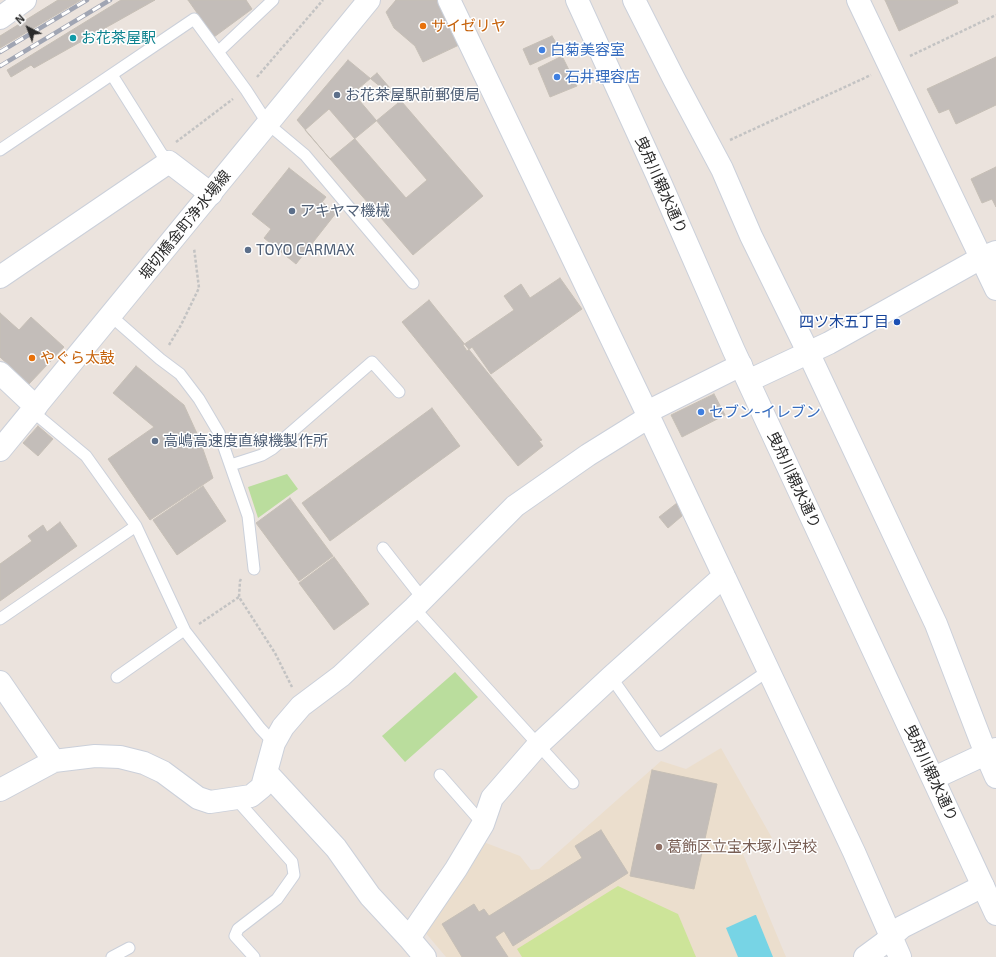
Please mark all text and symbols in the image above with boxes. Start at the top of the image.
north arrow [8,8,48,48]
text: N [12,11,27,26]
place label: サイゼリヤ [431,17,506,35]
marker: サイゼリヤ [418,21,428,31]
place label: お花茶屋駅 [81,29,156,47]
marker: お花茶屋駅 [68,33,78,43]
place label: 白菊美容室 [550,41,625,59]
marker: 白菊美容室 [537,45,547,55]
place label: 石井理容店 [565,68,640,86]
marker: 石井理容店 [552,72,562,82]
place label: お花茶屋駅前郵便局 [345,86,480,104]
marker: お花茶屋駅前郵便局 [332,90,342,100]
street label: 曳舟川親水通り [631,133,691,237]
street label: 堀切橋金町浄水場線 [136,167,234,283]
place label: アキヤマ機械 [300,202,390,220]
marker: アキヤマ機械 [287,206,297,216]
place label: TOYO CARMAX [256,241,355,259]
marker: TOYO CARMAX [243,245,253,255]
place label: 四ツ木五丁目 [799,313,889,331]
marker: 四ツ木五丁目 [892,317,902,327]
place label: やぐら太鼓 [40,349,115,367]
marker: やぐら太鼓 [27,353,37,363]
place label: セブン-イレブン [709,403,821,421]
marker: セブン-イレブン [696,407,706,417]
street label: 曳舟川親水通り [764,429,824,531]
place label: 高嶋高速度直線機製作所 [163,432,328,450]
marker: 高嶋高速度直線機製作所 [150,436,160,446]
street label: 曳舟川親水通り [901,722,961,824]
place label: 葛飾区立宝木塚小学校 [667,838,817,856]
marker: 葛飾区立宝木塚小学校 [654,842,664,852]

